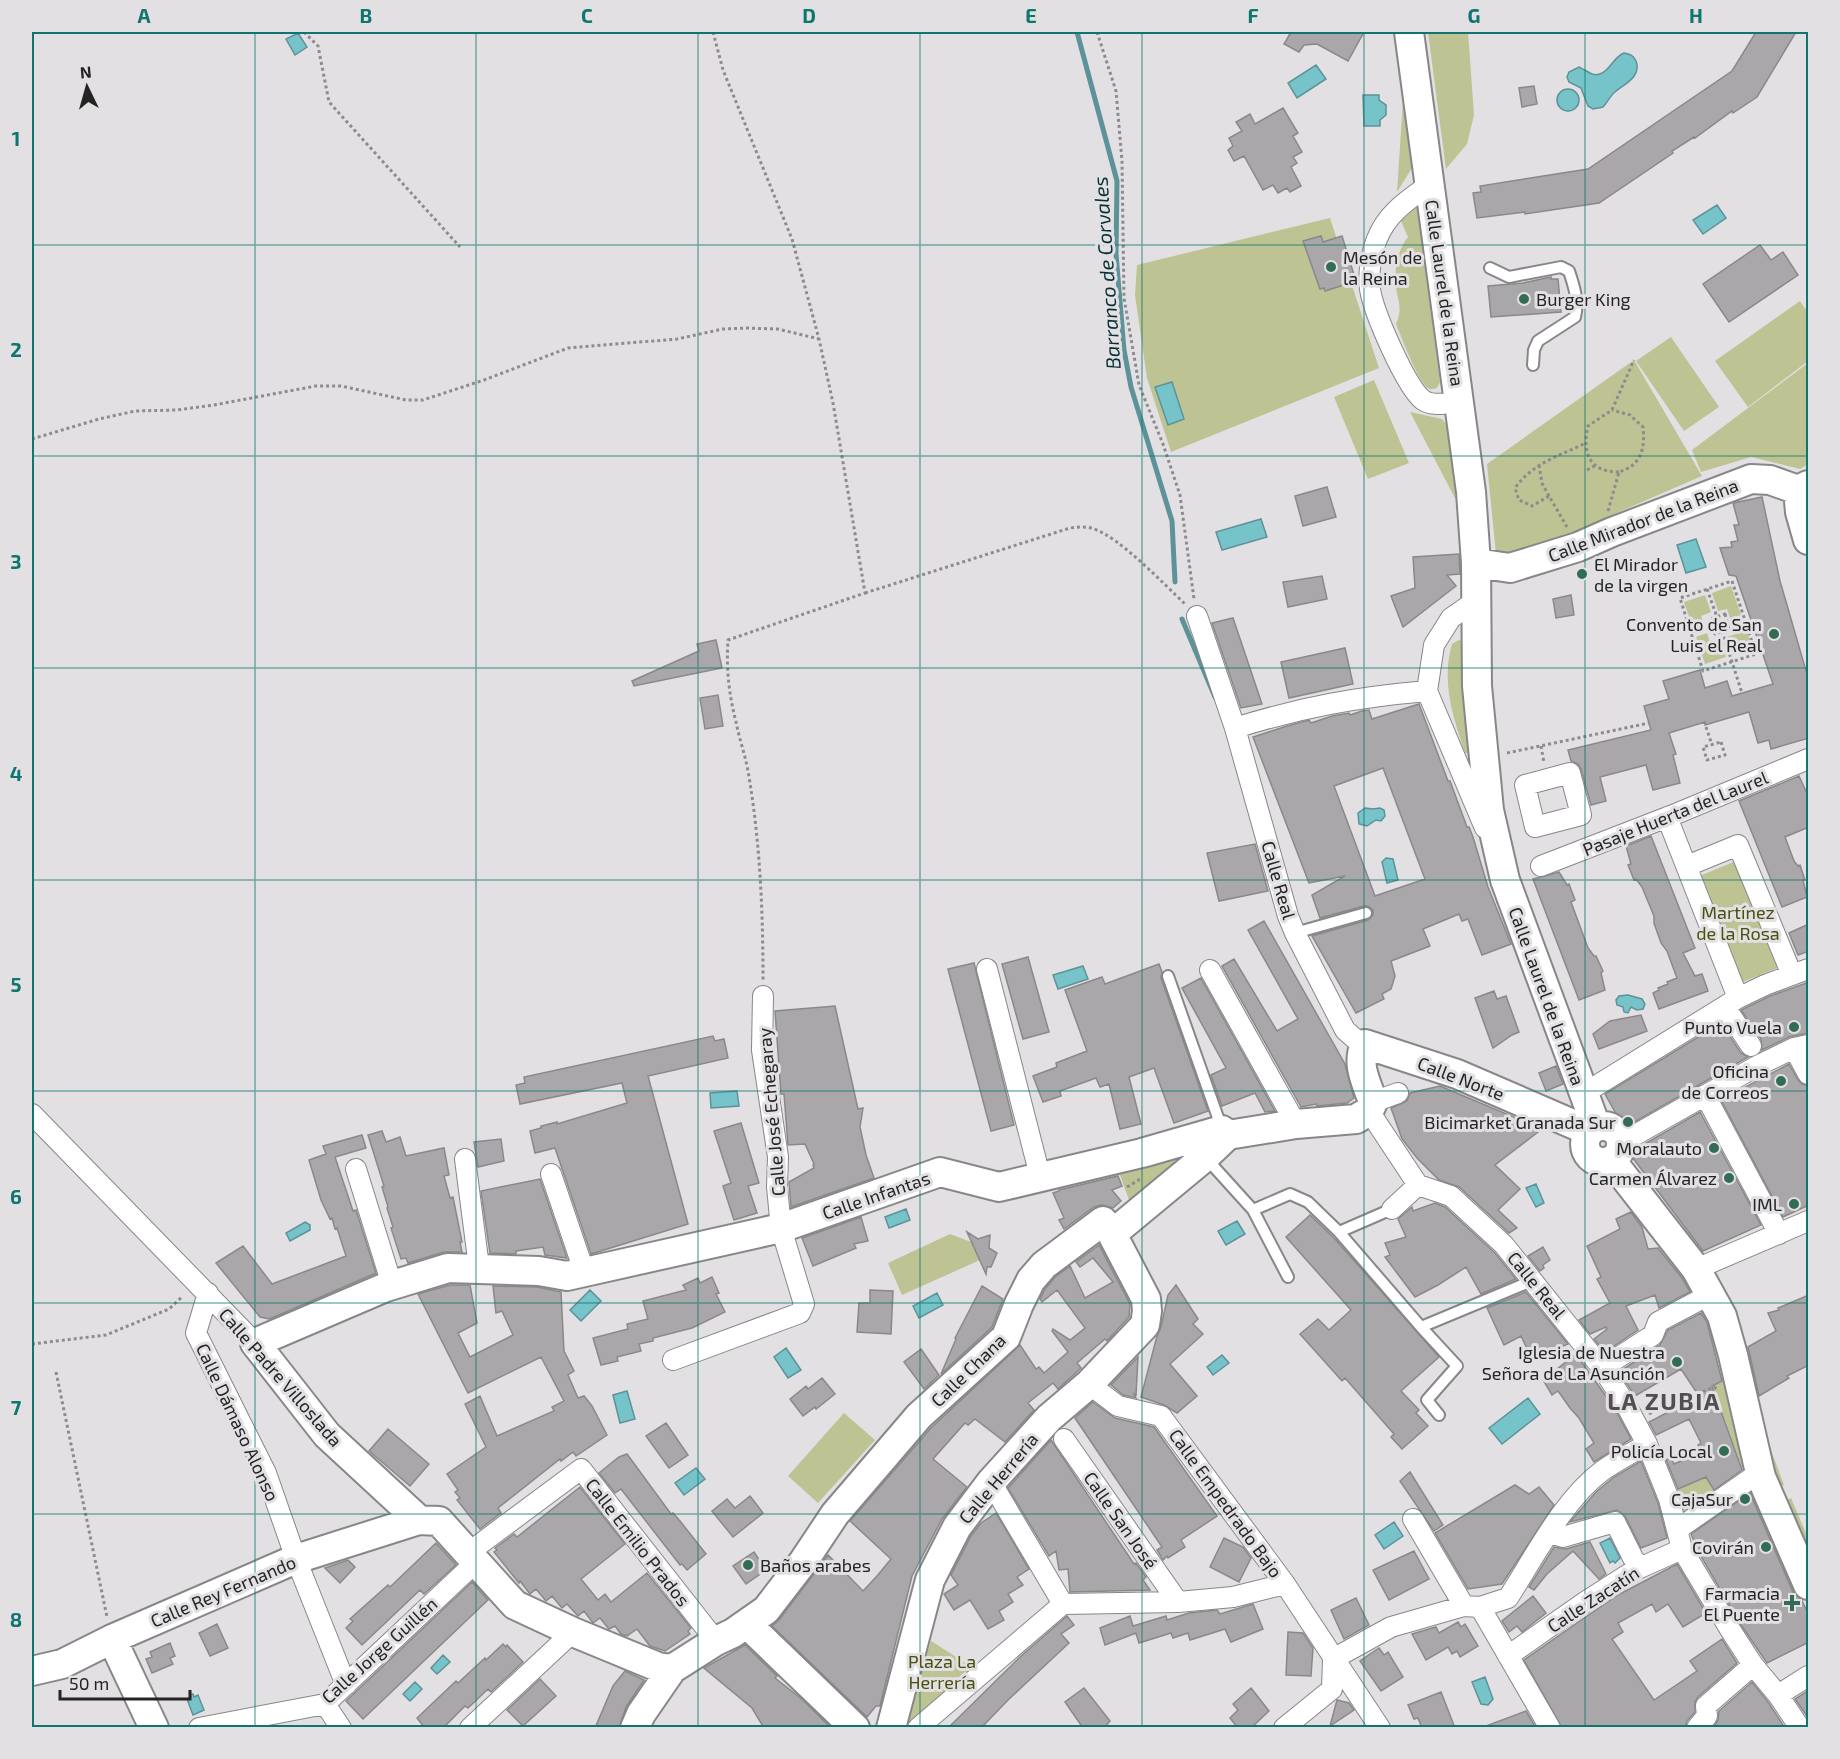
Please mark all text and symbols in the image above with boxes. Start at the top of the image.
text: A [137,3,151,27]
text: B [360,3,372,27]
text: C [581,3,593,27]
text: D [802,3,816,27]
text: E [1025,3,1037,27]
text: F [1247,3,1259,27]
text: G [1468,3,1480,27]
text: H [1689,3,1703,27]
north arrow [57,57,117,117]
text: N [79,62,92,82]
text: 1 [12,126,20,150]
water label: Barranco de Corvales [1087,176,1125,370]
street label: Calle Laurel de la Reina [1421,198,1469,388]
place label: Mesón de la Reina [1343,246,1422,289]
marker: Mesón de la Reina [1324,260,1338,274]
place label: Burger King [1536,288,1631,310]
marker: Burger King [1517,292,1531,306]
text: 2 [10,337,22,361]
street label: Calle Mirador de la Reina [1545,474,1741,566]
text: 3 [10,549,22,573]
place label: El Mirador de la virgen [1594,553,1688,596]
marker: El Mirador de la virgen [1575,567,1589,581]
place label: Convento de San Luis el Real [1626,613,1763,656]
marker: Convento de San Luis el Real [1767,627,1781,641]
text: 4 [10,761,23,785]
street label: Pasaje Huerta del Laurel [1579,766,1771,860]
street label: Calle Real [1257,838,1301,922]
park label: Martínez de la Rosa [1696,901,1780,944]
street label: Calle Laurel de la Reina [1504,904,1590,1088]
text: 5 [10,972,22,996]
place label: Punto Vuela [1684,1016,1782,1038]
marker: Punto Vuela [1787,1020,1801,1034]
street label: Calle José Echegaray [753,1026,789,1197]
street label: Calle Norte [1414,1051,1508,1105]
place label: Oficina de Correos [1681,1060,1769,1103]
marker: Oficina de Correos [1774,1074,1788,1088]
place label: Bicimarket Granada Sur [1424,1111,1616,1133]
marker: Bicimarket Granada Sur [1621,1115,1635,1129]
place label: Moralauto [1616,1137,1702,1159]
marker: Moralauto [1707,1141,1721,1155]
street label: Calle Infantas [819,1166,933,1224]
place label: Carmen Álvarez [1589,1167,1717,1189]
marker: Carmen Álvarez [1722,1171,1736,1185]
text: 6 [10,1184,22,1208]
place label: IML [1752,1193,1782,1215]
marker: IML [1787,1197,1801,1211]
street label: Calle Real [1503,1247,1571,1324]
street label: Calle Padre Villoslada [215,1303,347,1451]
street label: Calle Chana [926,1329,1010,1411]
street label: Calle Dámaso Alonso [192,1340,284,1504]
place label: Iglesia de Nuestra Señora de La Asunción [1482,1341,1665,1384]
marker: Iglesia de Nuestra Señora de La Asunción [1670,1355,1684,1369]
district label: LA ZUBIA [1607,1386,1721,1415]
text: 7 [11,1395,22,1419]
street label: Calle Empedrado Bajo [1165,1424,1287,1582]
street label: Calle Herrería [954,1428,1042,1528]
place label: Policía Local [1611,1440,1713,1462]
marker: Policía Local [1717,1444,1731,1458]
street label: Calle San José [1079,1467,1163,1573]
street label: Calle Emilio Prados [581,1474,695,1610]
place label: CajaSur [1671,1488,1733,1510]
marker: CajaSur [1738,1492,1752,1506]
place label: Covirán [1692,1536,1754,1558]
marker: Covirán [1759,1540,1773,1554]
street label: Calle Rey Fernando [147,1550,299,1632]
place label: Baños arabes [760,1554,871,1576]
marker: Baños arabes [741,1558,755,1572]
street label: Calle Zacatín [1543,1561,1643,1637]
place label: Farmacia El Puente [1703,1582,1780,1625]
street label: Calle Jorge Guillén [317,1592,441,1708]
marker: Farmacia El Puente [1785,1596,1799,1610]
text: 8 [10,1607,22,1631]
park label: Plaza La Herrería [908,1650,976,1693]
scale bar [60,1663,190,1701]
text: 50 m [69,1672,109,1694]

